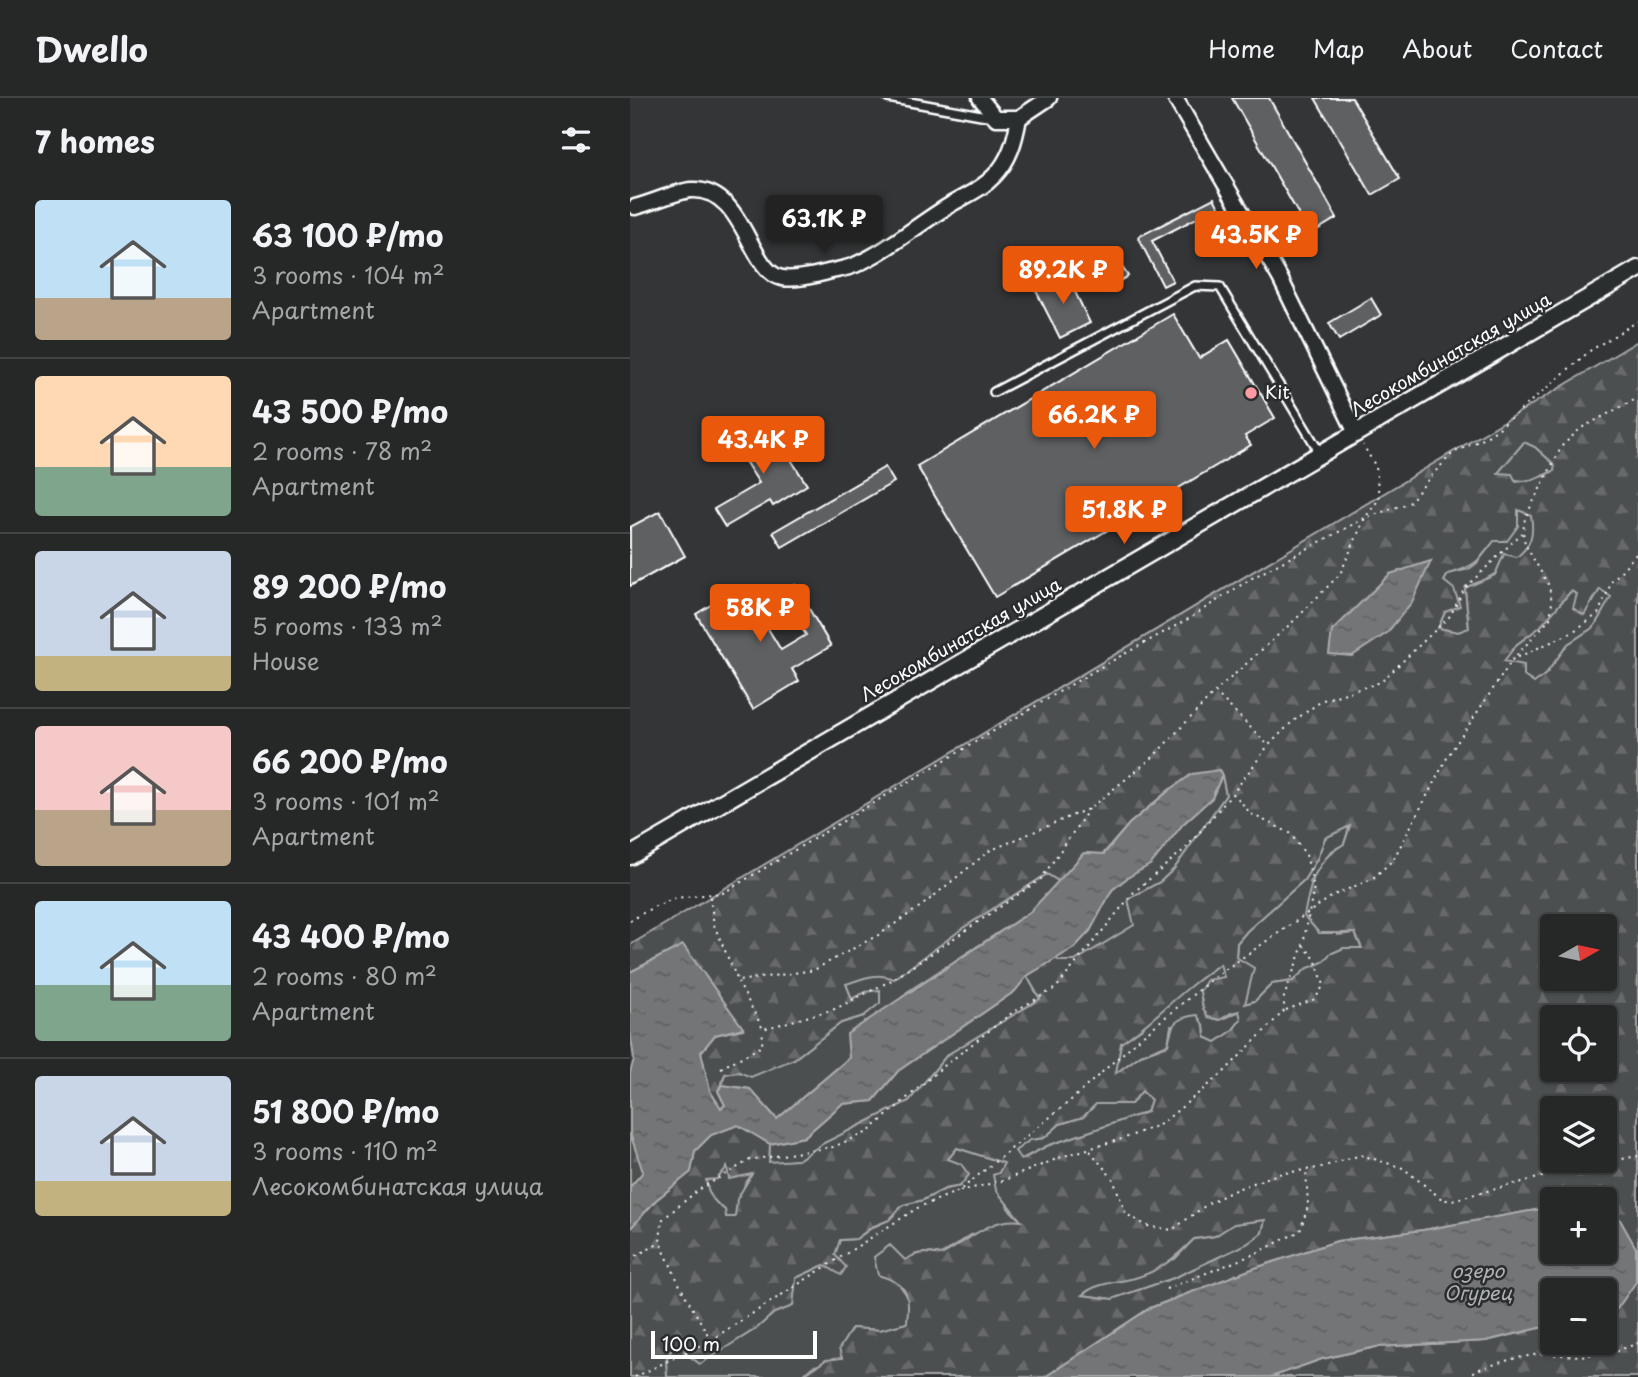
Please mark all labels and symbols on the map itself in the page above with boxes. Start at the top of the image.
pin: 63.1K ₽ [759,195,889,255]
pin: 43.5K ₽ [1191,212,1321,271]
pin: 89.2K ₽ [998,246,1128,306]
street label: Лесокомбинатская улица [1345,285,1556,422]
place label: Kit [1265,378,1290,405]
marker: Kit [1243,385,1259,401]
pin: 66.2K ₽ [1029,392,1159,451]
pin: 43.4K ₽ [698,416,828,476]
pin: 51.8K ₽ [1059,486,1189,546]
street label: Лесокомбинатская улица [855,570,1066,707]
pin: 58K ₽ [711,584,809,644]
north arrow [1540,914,1617,990]
water label: озеро Огурец [1444,1256,1513,1306]
scale bar [651,1328,817,1360]

